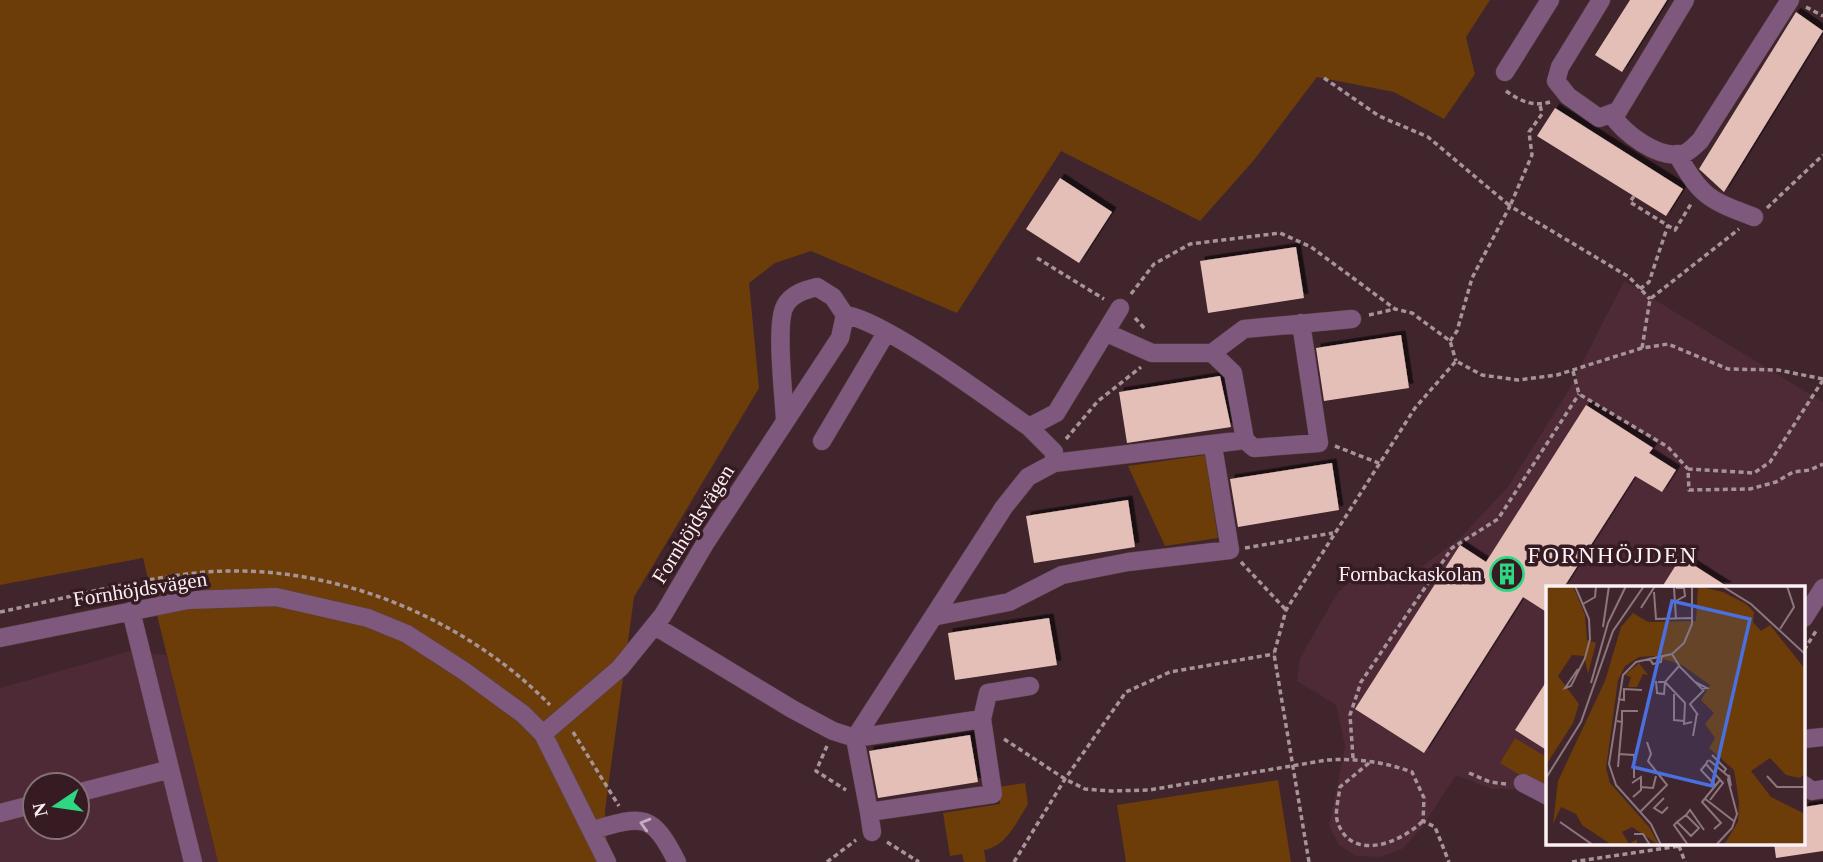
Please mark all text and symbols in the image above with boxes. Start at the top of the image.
street label: Fornhöjdsvägen [647,460,739,588]
district label: FORNHÖJDEN [1528,543,1698,568]
building icon: Fornbackaskolan [1488,555,1526,593]
place label: Fornbackaskolan [1339,562,1482,586]
street label: Fornhöjdsvägen [71,566,209,611]
inset map [1546,586,1806,844]
north arrow [21,771,91,841]
text: N [28,800,52,819]
one-way arrow [639,817,651,832]

